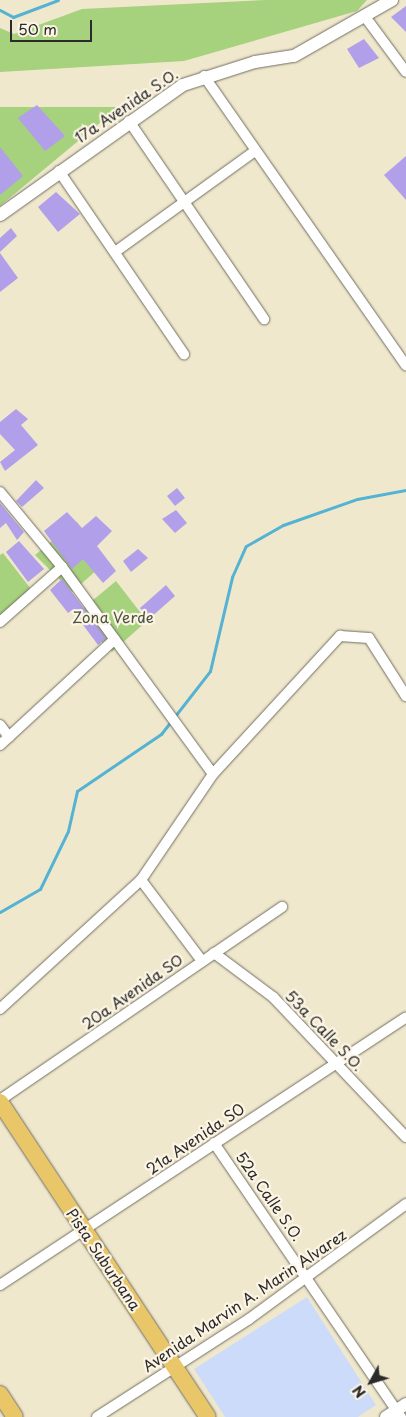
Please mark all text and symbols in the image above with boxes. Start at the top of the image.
scale bar [12,10,95,42]
text: 50 m [18,17,57,40]
street label: 17a Avenida S.O. [71,64,181,146]
park label: Zona Verde [72,608,154,626]
street label: 20a Avenida SO [78,949,186,1033]
street label: 53a Calle S.O. [282,986,368,1074]
street label: 21a Avenida SO [142,1098,248,1178]
street label: 52a Calle S.O. [233,1148,307,1244]
street label: Pista Suburbana [63,1205,145,1313]
street label: Avenida Marvin A. Marin Alvarez [139,1225,349,1375]
north arrow [346,1357,396,1407]
text: N [347,1381,371,1403]

